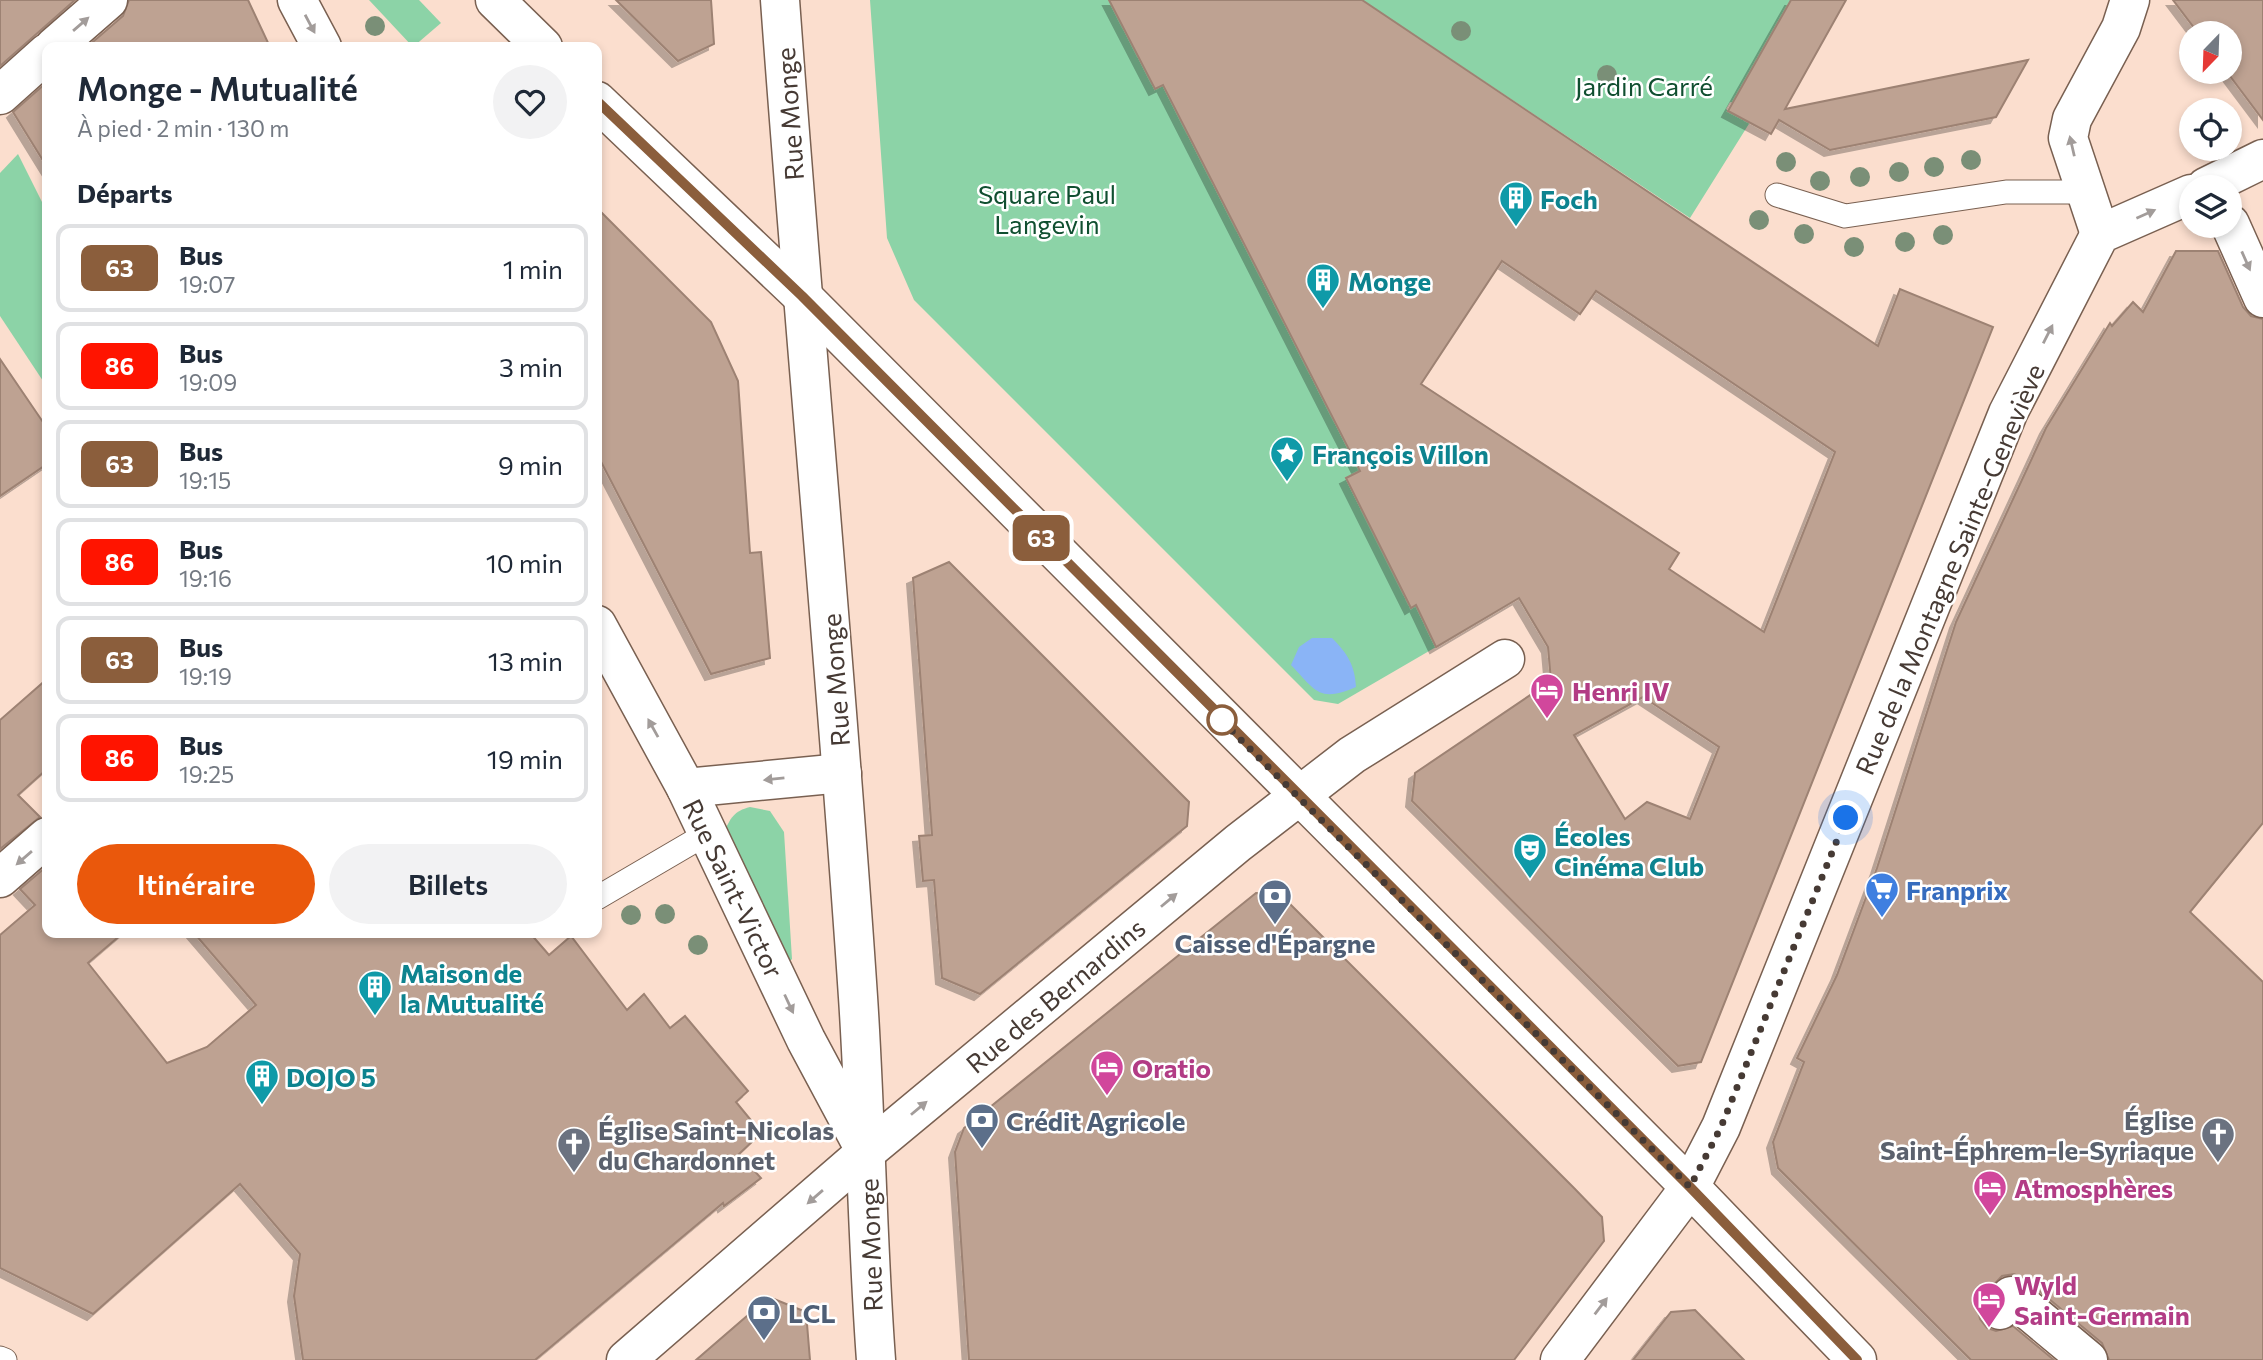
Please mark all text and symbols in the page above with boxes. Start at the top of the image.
one-way arrow [304,14,316,33]
one-way arrow [72,16,90,32]
north arrow [2179,21,2242,84]
map controls [2179,21,2242,238]
street label: Rue Monge [769,46,809,182]
button: heart [493,65,567,139]
text: Monge - Mutualité [77,67,358,108]
park label: Jardin Carré [1575,70,1713,101]
button: locate [2179,98,2242,161]
text: À pied · 2 min · 130 m [77,114,289,142]
one-way arrow [2066,134,2077,156]
button: layers [2179,175,2242,238]
text: Départs [77,177,173,208]
park label: Square Paul Langevin [978,178,1116,239]
building icon: Foch [1497,179,1535,228]
place label: Foch [1540,183,1598,214]
one-way arrow [2135,208,2156,219]
text: Bus [179,239,223,270]
one-way arrow [2240,251,2252,271]
text: 63 [105,253,134,282]
text: 1 min [503,253,563,284]
building icon: Monge [1304,261,1342,310]
place label: Monge [1348,265,1431,296]
text: 19:07 [179,270,235,298]
one-way arrow [2043,324,2054,344]
text: Bus [179,337,223,368]
text: 86 [105,351,134,380]
text: 3 min [499,351,563,382]
street label: Rue de la Montagne Sainte-Geneviève [1848,359,2050,779]
text: 19:09 [179,368,237,396]
place icon: François Villon [1268,434,1306,483]
text: Bus [179,435,223,466]
place label: François Villon [1312,438,1489,469]
text: 63 [105,449,134,478]
text: 9 min [498,449,563,480]
text: 19:15 [179,466,231,494]
line badge: 63 [1010,515,1072,561]
text: 63 [1027,523,1055,552]
text: Bus [179,533,223,564]
text: 86 [105,547,134,576]
text: 10 min [486,547,563,578]
text: 19:16 [179,564,232,592]
street label: Rue Monge [815,612,855,748]
text: Bus [179,631,223,662]
text: 63 [105,645,134,674]
text: 13 min [488,645,563,676]
text: 19:19 [179,662,232,690]
hotel icon: Henri IV [1528,671,1566,720]
place label: Henri IV [1572,675,1670,706]
unlabelled marker [1207,705,1237,735]
one-way arrow [647,718,659,738]
text: Bus [179,729,223,760]
text: 86 [105,743,134,772]
text: 19 min [487,743,563,774]
text: 19:25 [179,760,234,788]
one-way arrow [762,774,784,785]
street label: Rue Saint-Victor [677,794,791,982]
your location [1828,800,1863,835]
place label: Écoles Cinéma Club [1554,820,1704,881]
theatre icon: Écoles Cinéma Club [1511,831,1549,880]
button: Itinéraire [77,844,315,924]
button: Billets [329,844,567,924]
one-way arrow [15,849,32,865]
supermarket icon: Franprix [1863,870,1901,919]
place label: Franprix [1906,874,2008,905]
bank icon: Caisse d'Épargne [1256,877,1294,926]
one-way arrow [1160,892,1178,908]
street label: Rue des Bernardins [959,911,1151,1079]
place label: Caisse d'Épargne [1175,927,1375,958]
place label: Maison de la Mutualité [400,957,544,1018]
building icon: Maison de la Mutualité [356,968,394,1017]
one-way arrow [784,994,795,1014]
hotel icon: Oratio [1088,1048,1126,1097]
place label: Oratio [1132,1052,1211,1083]
building icon: DOJO 5 [243,1057,281,1106]
place label: DOJO 5 [286,1061,376,1092]
one-way arrow [910,1101,927,1116]
bank icon: Crédit Agricole [963,1101,1001,1150]
place label: Église Saint-Éphrem-le-Syriaque [1880,1104,2194,1165]
place label: Crédit Agricole [1006,1105,1185,1136]
place label: Église Saint-Nicolas du Chardonnet [598,1114,834,1175]
church icon: Église Saint-Éphrem-le-Syriaque [2199,1115,2237,1164]
church icon: Église Saint-Nicolas du Chardonnet [555,1125,593,1174]
hotel icon: Atmosphères [1971,1168,2009,1217]
place label: Atmosphères [2014,1172,2173,1203]
street label: Rue Monge [852,1178,888,1312]
one-way arrow [806,1189,824,1205]
place label: Wyld Saint-Germain [2014,1269,2190,1330]
hotel icon: Wyld Saint-Germain [1970,1280,2008,1329]
bank icon: LCL [745,1293,783,1342]
place label: LCL [788,1297,836,1328]
one-way arrow [1594,1297,1609,1315]

